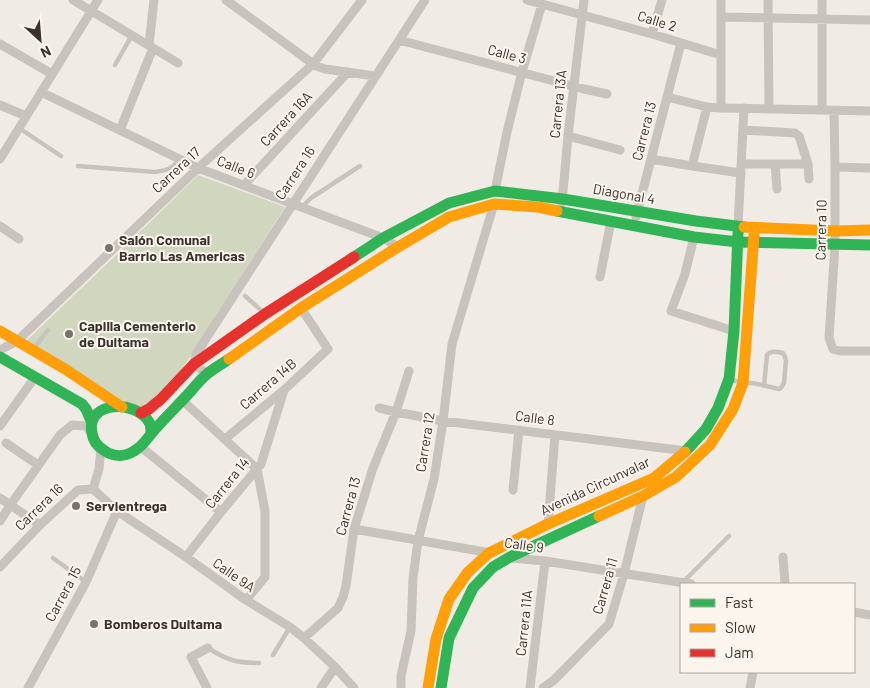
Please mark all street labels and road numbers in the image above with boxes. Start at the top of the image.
street label: Calle 2 [636,7,679,34]
street label: Calle 3 [486,40,528,67]
street label: Carrera 13A [545,68,570,139]
street label: Carrera 16A [256,87,316,150]
street label: Carrera 13 [628,100,659,162]
street label: Carrera 17 [148,143,204,196]
street label: Carrera 16 [271,143,318,203]
street label: Calle 6 [215,152,258,182]
street label: Diagonal 4 [592,180,657,207]
street label: Carrera 10 [811,199,830,261]
street label: Carrera 14B [236,354,299,413]
street label: Calle 8 [514,407,556,428]
street label: Carrera 12 [411,411,438,473]
street label: Avenida Circunvalar [537,453,652,518]
street label: Carrera 14 [201,454,252,512]
street label: Carrera 13 [332,475,364,537]
street label: Carrera 16 [11,480,66,534]
street label: Calle 9 [503,533,545,556]
street label: Calle 9A [210,554,259,596]
street label: Carrera 11 [588,556,621,616]
street label: Carrera 15 [41,563,84,624]
street label: Carrera 11A [512,588,535,657]

